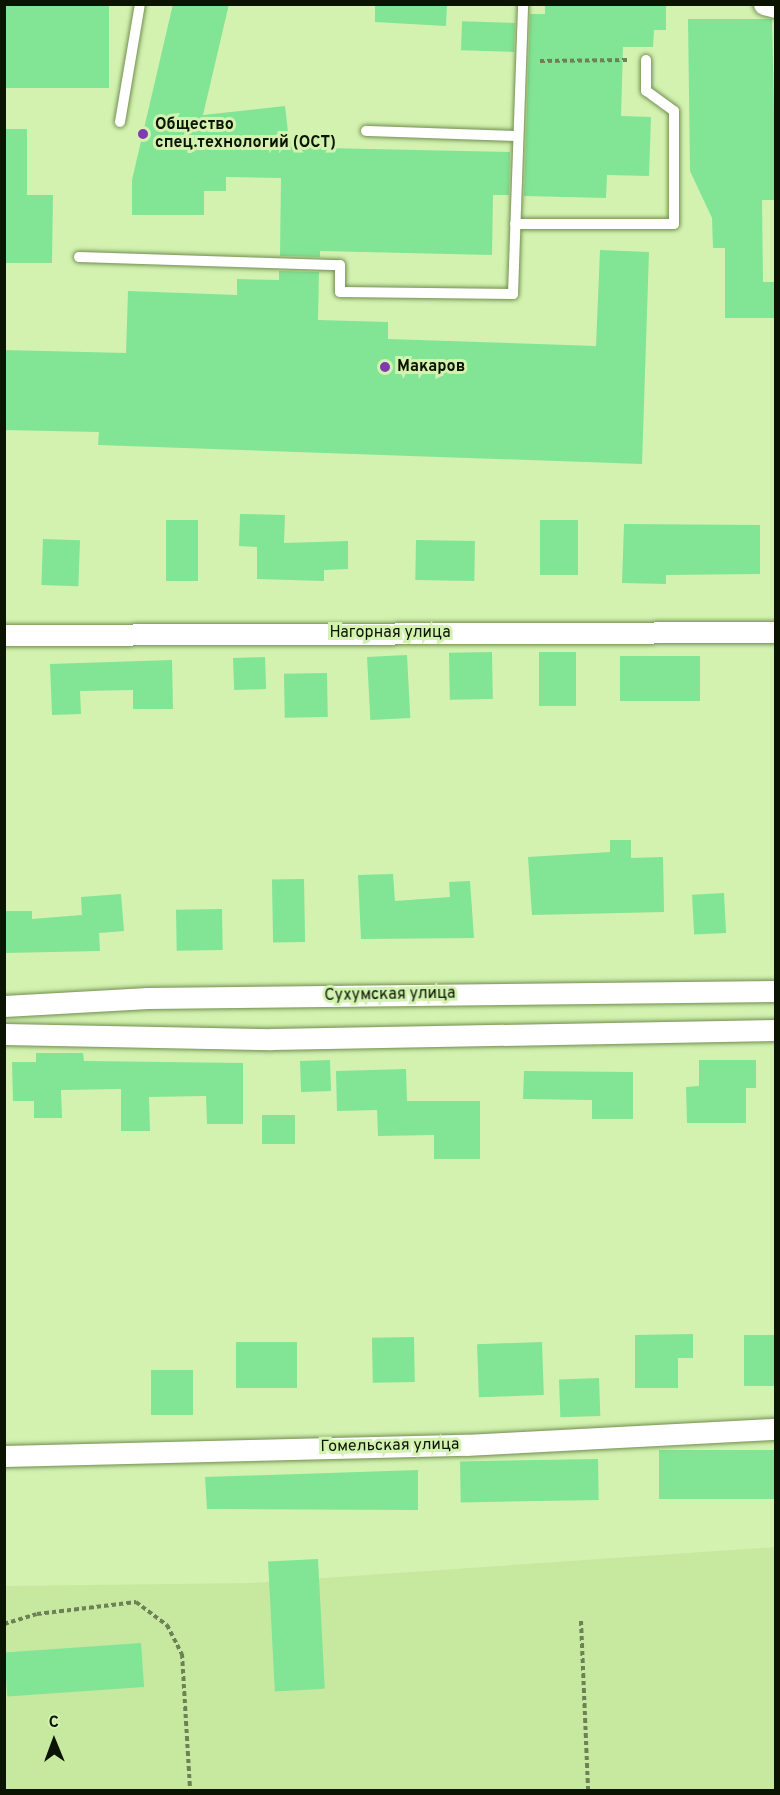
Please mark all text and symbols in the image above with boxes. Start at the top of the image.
place label: Общество спец.технологий (ОСТ) [155,115,336,153]
marker: Общество спец.технологий (ОСТ) [136,127,150,141]
place label: Макаров [397,357,465,377]
marker: Макаров [378,360,392,374]
street label: Нагорная улица [329,623,451,643]
street label: Сухумская улица [324,984,456,1006]
street label: Гомельская улица [320,1435,460,1457]
north arrow [24,1711,84,1771]
text: С [48,1713,59,1733]

